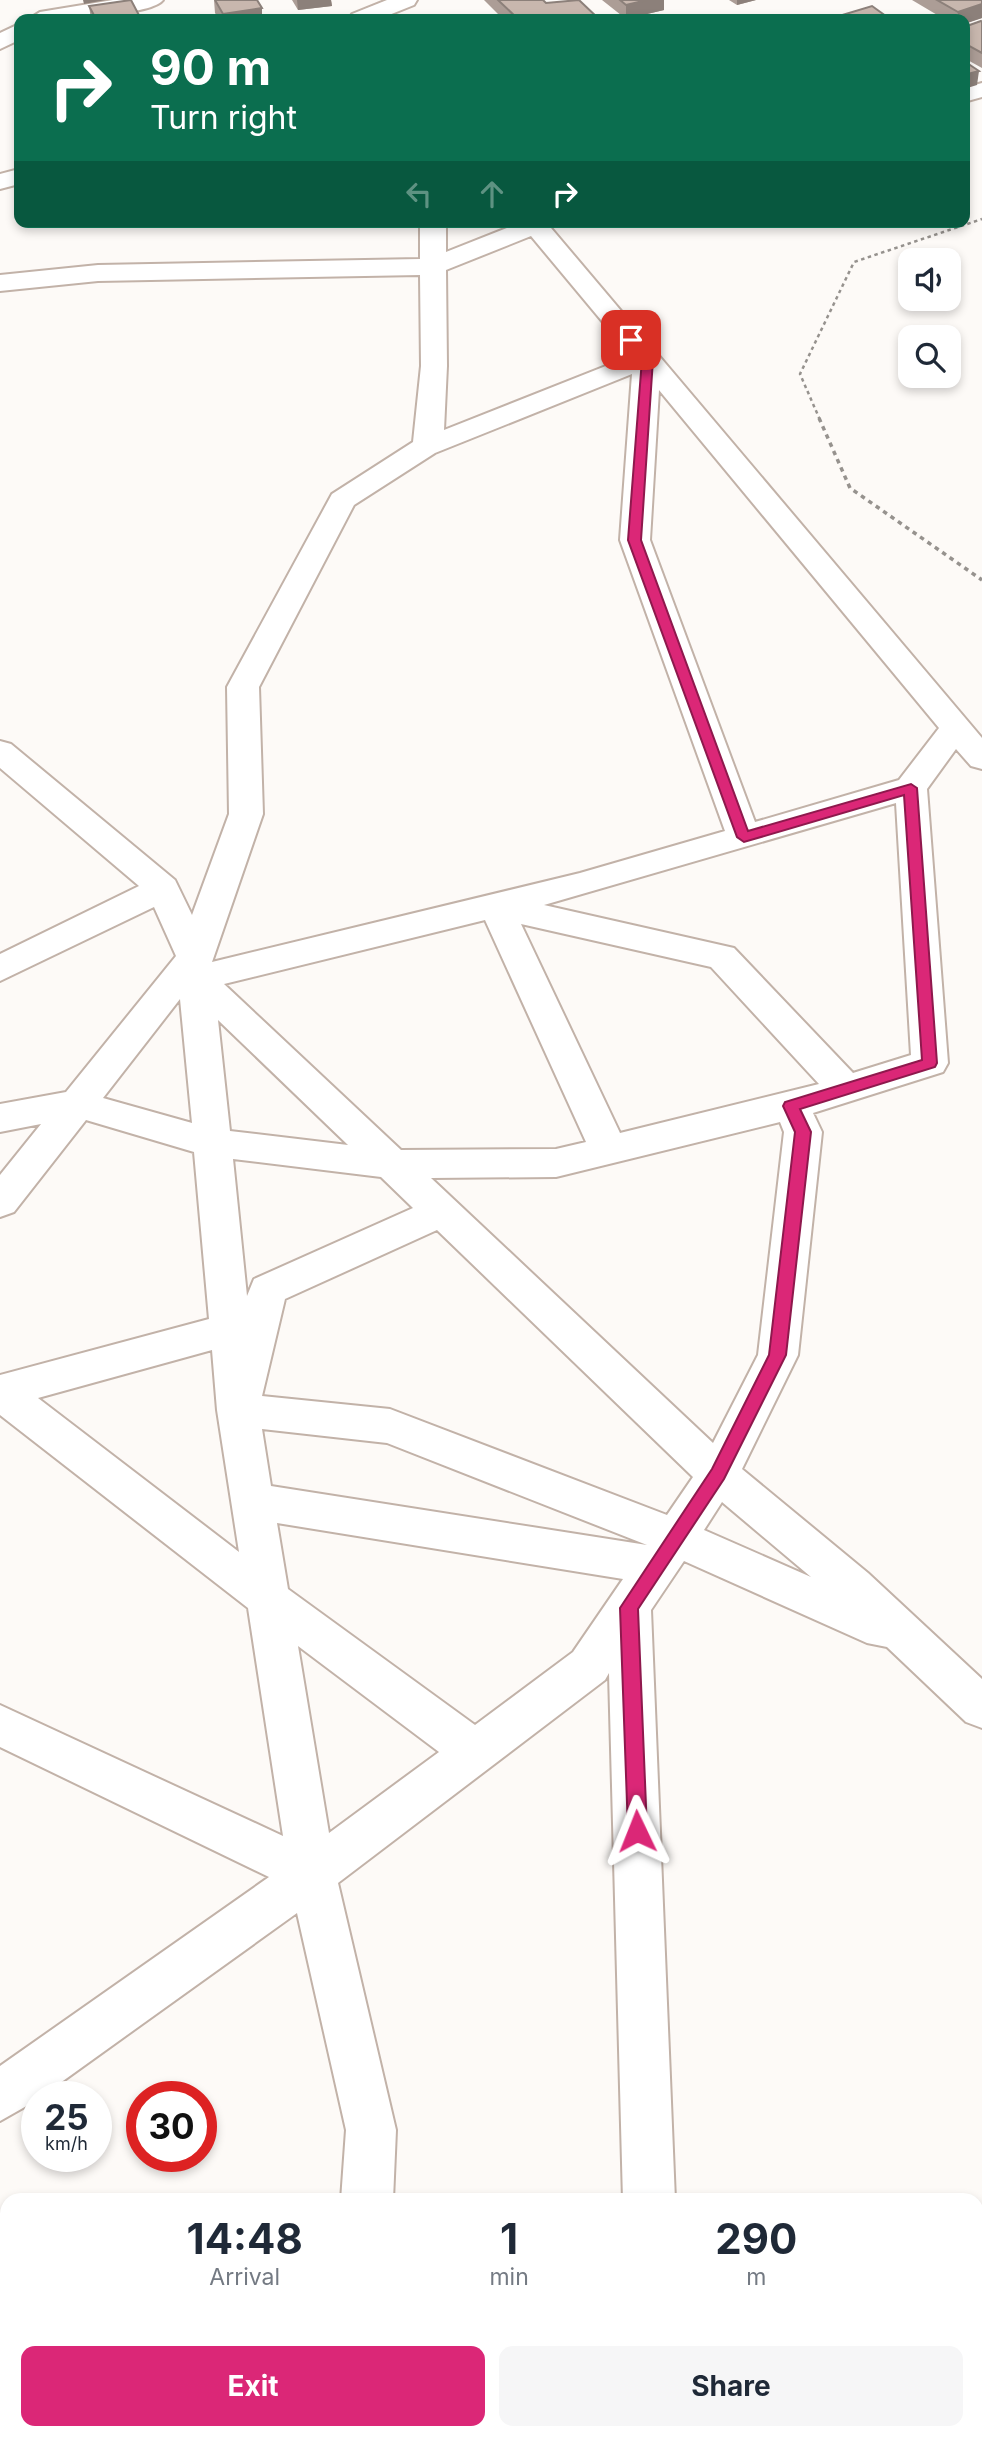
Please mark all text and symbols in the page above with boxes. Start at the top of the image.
text: 90 m [150,38,271,97]
icon: right [35,42,126,133]
text: Turn right [150,98,297,137]
icon: left [400,175,438,213]
icon: ahead [473,175,511,213]
icon: right [546,175,584,213]
map controls [898,248,961,388]
button: sound [898,248,961,311]
pin [601,310,661,370]
icon: arrive [612,321,650,359]
button: search [898,325,961,388]
position arrow [600,1794,674,1868]
speed limit sign: 30 [126,2081,217,2172]
text: 25 [44,2096,89,2138]
text: km/h [45,2133,88,2154]
text: 14:48 [187,2213,303,2264]
text: 1 [500,2213,518,2264]
text: 290 [715,2213,797,2264]
text: Arrival [209,2263,280,2291]
text: min [489,2263,529,2291]
text: m [746,2263,766,2291]
button: Exit [21,2346,485,2426]
button: Share [499,2346,963,2426]

